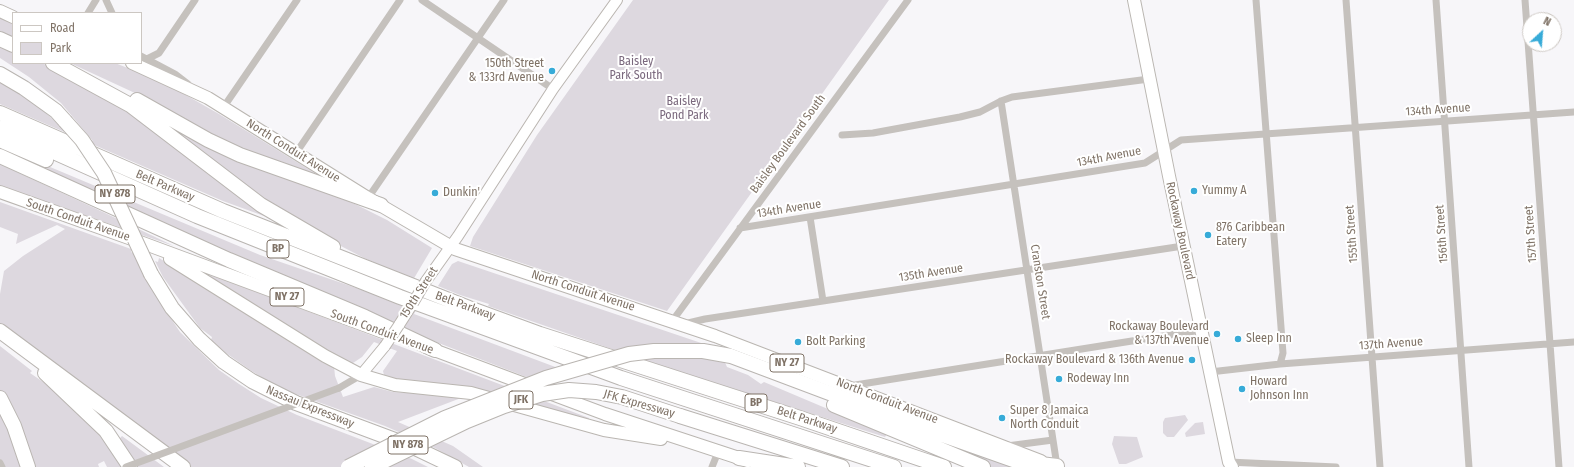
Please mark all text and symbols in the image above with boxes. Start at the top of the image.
legend [12,12,142,64]
north arrow [1522,12,1562,52]
text: N [1541,14,1553,29]
text: Road [50,21,75,35]
text: Park [50,41,71,55]
park label: Baisley Park South [610,55,662,83]
place label: 150th Street & 133rd Avenue [469,57,544,85]
marker: 150th Street & 133rd Avenue [547,66,557,76]
street label: Baisley Boulevard South [747,92,829,196]
park label: Baisley Pond Park [659,95,709,123]
street label: 134th Avenue [1405,101,1471,119]
street label: North Conduit Avenue [243,116,343,186]
street label: 134th Avenue [1076,144,1142,170]
street label: Belt Parkway [133,167,197,205]
street label: Rockaway Boulevard [1163,181,1197,281]
place label: Yummy A [1202,184,1247,198]
road number: NY 878 [95,185,135,203]
place label: Dunkin' [443,186,480,200]
marker: Yummy A [1189,186,1199,196]
marker: Dunkin' [430,188,440,198]
street label: South Conduit Avenue [24,196,132,244]
street label: 134th Avenue [756,197,822,221]
street label: 156th Street [1433,204,1451,264]
street label: 155th Street [1343,205,1361,263]
street label: 157th Street [1522,205,1540,263]
place label: 876 Caribbean Eatery [1216,221,1285,249]
marker: 876 Caribbean Eatery [1203,230,1213,240]
road number: BP [267,240,289,258]
street label: Cranston Street [1027,243,1053,321]
street label: 135th Avenue [898,261,964,285]
street label: 150th Street [397,264,441,322]
street label: North Conduit Avenue [529,267,637,315]
road number: NY 27 [270,288,304,306]
street label: Belt Parkway [433,289,497,323]
street label: South Conduit Avenue [328,307,436,357]
place label: Rockaway Boulevard & 137th Avenue [1109,320,1209,348]
marker: Rockaway Boulevard & 137th Avenue [1212,329,1222,339]
place label: Sleep Inn [1246,332,1292,346]
marker: Sleep Inn [1233,334,1243,344]
place label: Bolt Parking [806,335,865,349]
street label: 137th Avenue [1359,335,1423,353]
marker: Bolt Parking [793,337,803,347]
place label: Rockaway Boulevard & 136th Avenue [1005,353,1184,367]
road number: NY 27 [770,354,804,372]
marker: Rockaway Boulevard & 136th Avenue [1187,355,1197,365]
place label: Rodeway Inn [1067,372,1129,386]
marker: Rodeway Inn [1054,374,1064,384]
street label: North Conduit Avenue [834,375,940,427]
place label: Howard Johnson Inn [1250,375,1309,403]
street label: Nassau Expressway [264,383,356,431]
marker: Howard Johnson Inn [1237,384,1247,394]
street label: JFK Expressway [602,387,676,421]
road number: JFK [509,391,533,409]
road number: BP [745,394,767,412]
street label: Belt Parkway [775,403,839,437]
place label: Super 8 Jamaica North Conduit [1010,404,1089,432]
marker: Super 8 Jamaica North Conduit [997,413,1007,423]
road number: NY 878 [388,436,428,454]

